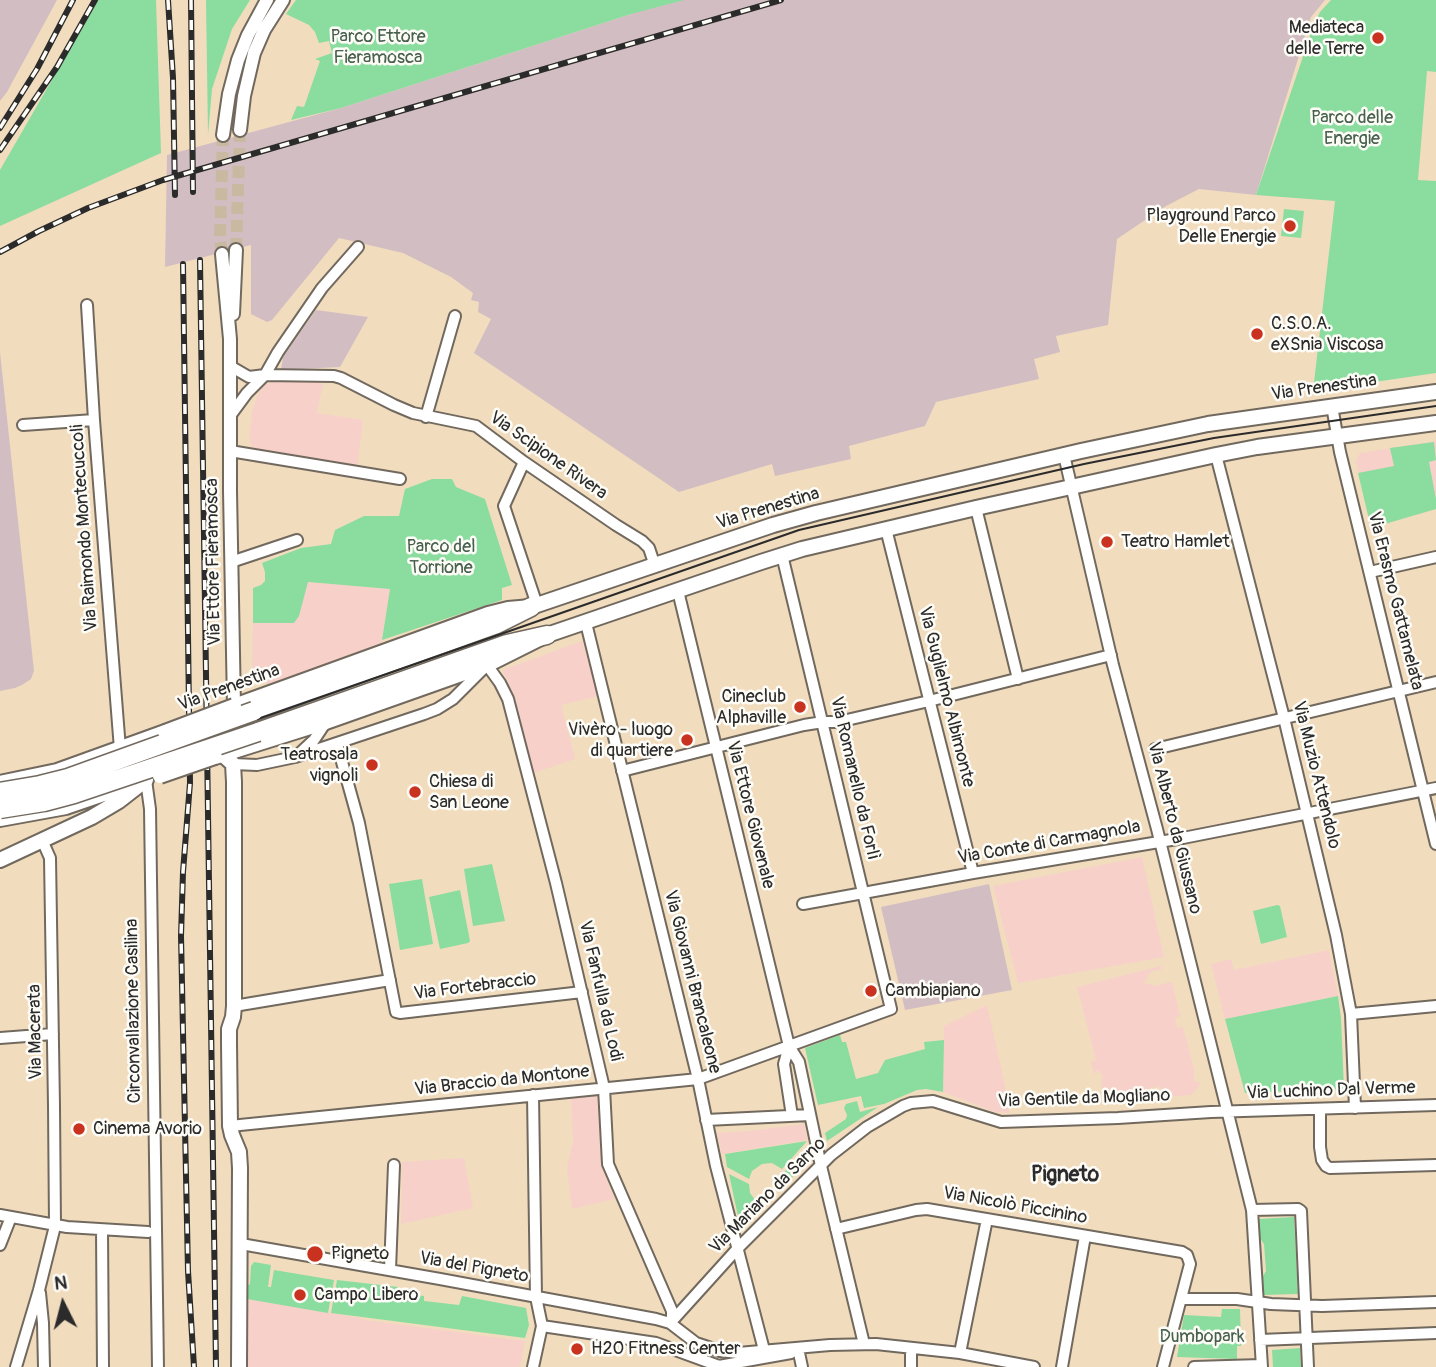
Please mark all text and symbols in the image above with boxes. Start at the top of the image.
place label: Mediateca delle Terre [1286,17,1364,60]
park label: Parco Ettore Fieramosca [330,26,426,68]
marker: Mediateca delle Terre [1370,30,1386,46]
park label: Parco delle Energie [1311,107,1393,150]
place label: Playground Parco Delle Energie [1146,205,1276,248]
marker: Playground Parco Delle Energie [1282,218,1298,234]
place label: C.S.O.A. eXSnia Viscosa [1271,313,1383,356]
marker: C.S.O.A. eXSnia Viscosa [1249,326,1265,342]
street label: Via Prenestina [1270,370,1378,406]
street label: Via Scipione Rivera [485,407,611,505]
street label: Via Raimondo Montecuccoli [67,424,103,632]
street label: Via Ettore Fieramosca [202,478,226,646]
street label: Via Prenestina [714,483,822,535]
street label: Via Erasmo Gattamelata [1362,509,1428,693]
place label: Teatro Hamlet [1121,531,1230,553]
marker: Teatro Hamlet [1099,534,1115,550]
park label: Parco del Torrione [407,536,475,578]
street label: Via Guglielmo Albimonte [913,604,979,790]
street label: Via Prenestina [175,660,283,716]
place label: Cineclub Alphaville [716,686,786,728]
street label: Via Romanello da Forlì [825,695,883,861]
marker: Cineclub Alphaville [792,699,808,715]
street label: Via Muzio Attendolo [1287,699,1345,851]
place label: Vivèro - luogo di quartiere [568,719,673,762]
marker: Vivèro - luogo di quartiere [679,732,695,748]
street label: Via Ettore Giovenale [721,739,779,891]
street label: Via Alberto da Giussano [1142,740,1206,916]
place label: Teatrosala vignoli [280,744,358,786]
marker: Teatrosala vignoli [364,757,380,773]
place label: Chiesa di San Leone [429,771,509,814]
marker: Chiesa di San Leone [407,784,423,800]
street label: Via Conte di Carmagnola [956,816,1142,870]
street label: Via Giovanni Brancaleone [659,888,725,1076]
street label: Circonvallazione Casilina [122,919,146,1103]
street label: Via Fanfulla da Lodi [573,919,627,1063]
street label: Via Fortebraccio [413,969,537,1005]
place label: Cambiapiano [885,980,981,1002]
marker: Cambiapiano [863,983,879,999]
street label: Via Macerata [24,984,48,1080]
street label: Via Braccio da Montone [414,1061,590,1101]
street label: Via Luchino Dal Verme [1246,1077,1416,1105]
street label: Via Gentile da Mogliano [997,1085,1171,1113]
place label: Cinema Avorio [93,1118,202,1140]
marker: Cinema Avorio [71,1121,87,1137]
street label: Via Mariano da Sarno [705,1133,831,1259]
district label: Pigneto [1031,1163,1099,1189]
street label: Via Nicolò Piccinino [941,1183,1089,1229]
place label: Pigneto [331,1243,389,1265]
marker: Pigneto [305,1244,325,1264]
street label: Via del Pigneto [418,1248,530,1288]
north arrow [28,1269,98,1339]
text: N [53,1271,68,1296]
place label: Campo Libero [314,1284,418,1306]
marker: Campo Libero [292,1287,308,1303]
park label: Dumbopark [1160,1326,1244,1348]
place label: H2O Fitness Center [591,1338,740,1360]
marker: H2O Fitness Center [569,1341,585,1357]

